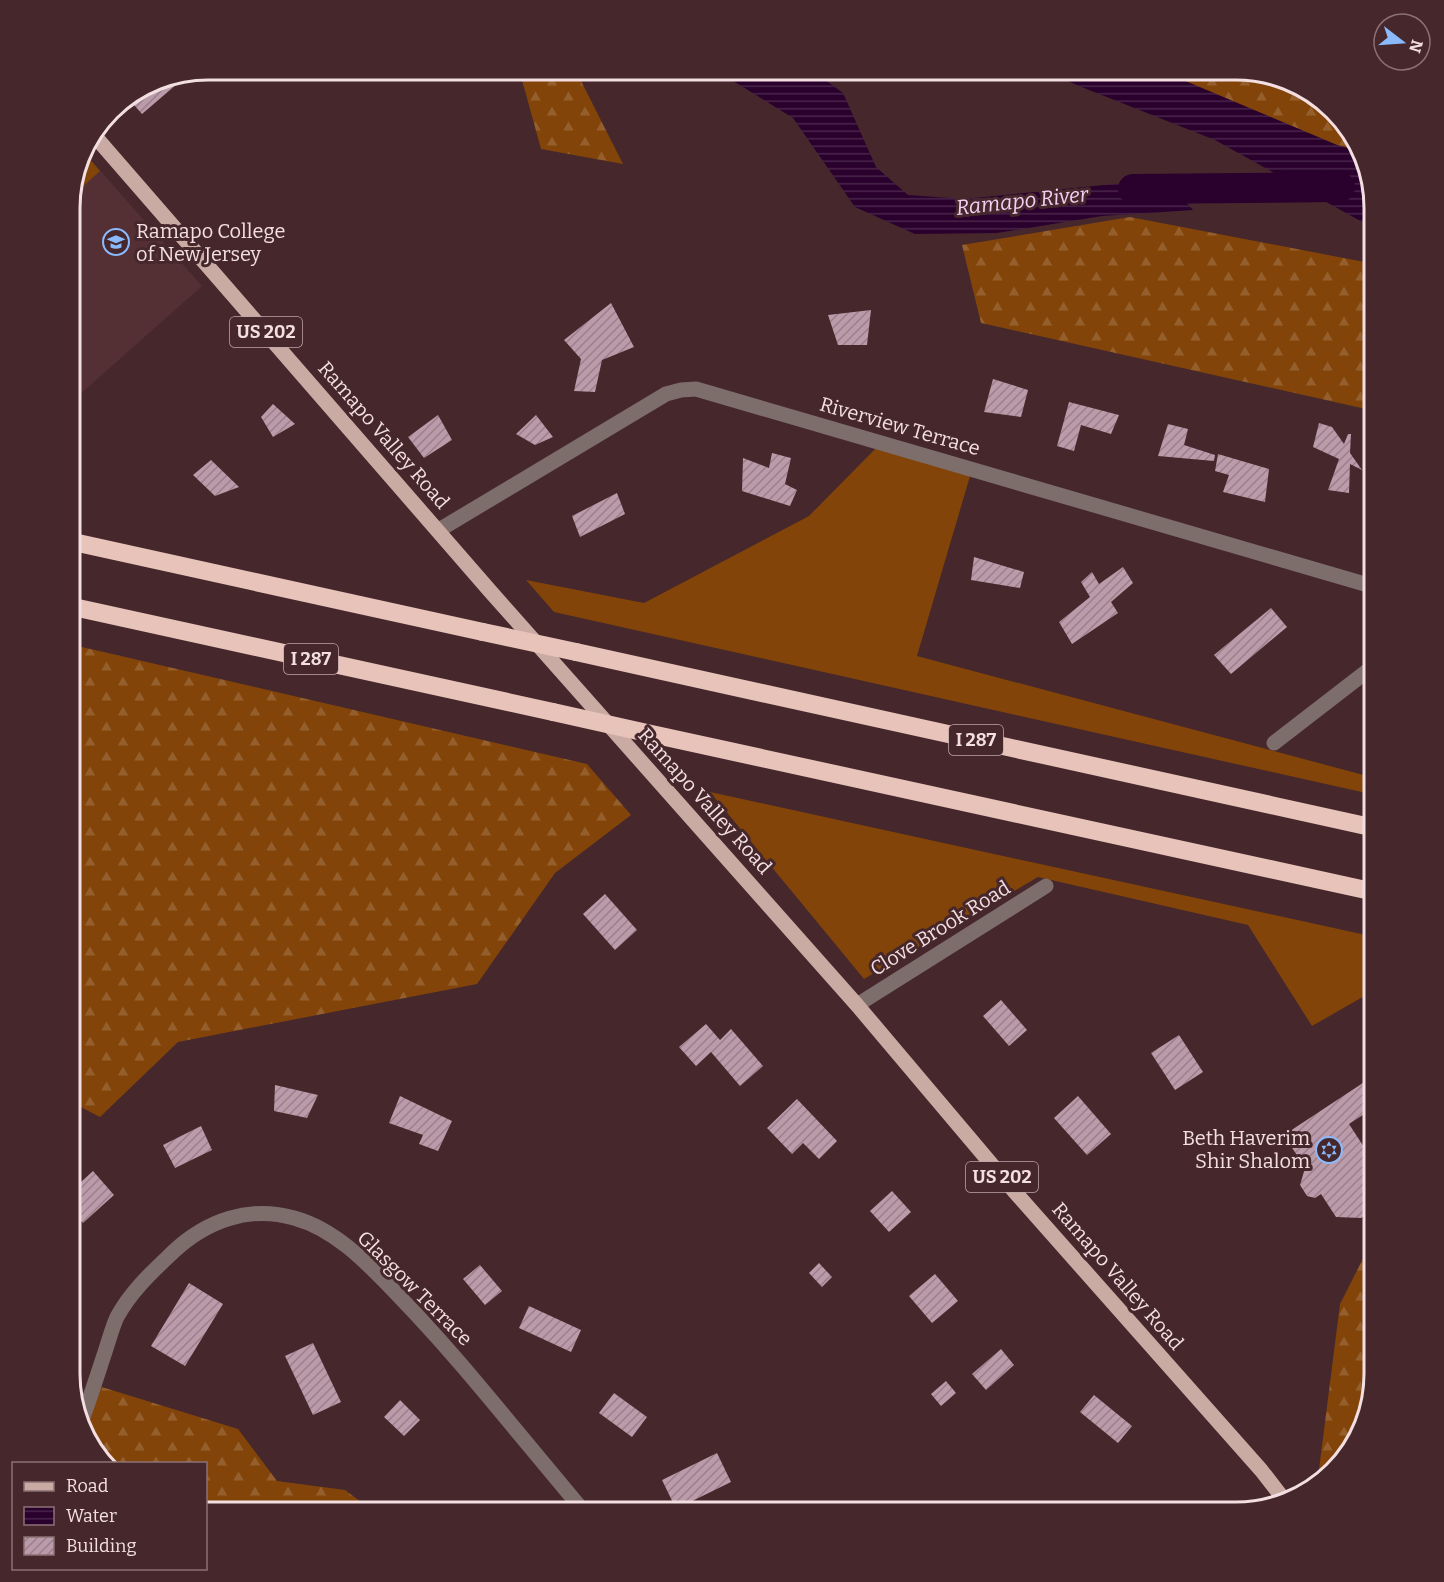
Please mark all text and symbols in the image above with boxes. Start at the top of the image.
north arrow [1372,12,1432,72]
text: N [1405,38,1427,55]
water label: Ramapo River [955,181,1091,221]
place label: Ramapo College of New Jersey [136,219,285,266]
school or university icon: Ramapo College of New Jersey [101,227,131,257]
road number: US 202 [230,317,302,347]
street label: Ramapo Valley Road [313,356,455,514]
street label: Riverview Terrace [817,392,983,460]
road number: I 287 [284,644,338,674]
street label: Ramapo Valley Road [633,723,777,879]
road number: I 287 [949,725,1003,755]
street label: Clove Brook Road [866,875,1015,981]
place label: Beth Haverim Shir Shalom [1182,1126,1310,1173]
synagogue icon: Beth Haverim Shir Shalom [1314,1135,1344,1165]
road number: US 202 [966,1162,1038,1192]
street label: Ramapo Valley Road [1047,1197,1189,1355]
street label: Glasgow Terrace [353,1226,477,1350]
legend [12,1462,207,1570]
text: Road [66,1475,109,1497]
text: Water [66,1505,117,1527]
text: Building [66,1535,137,1557]

